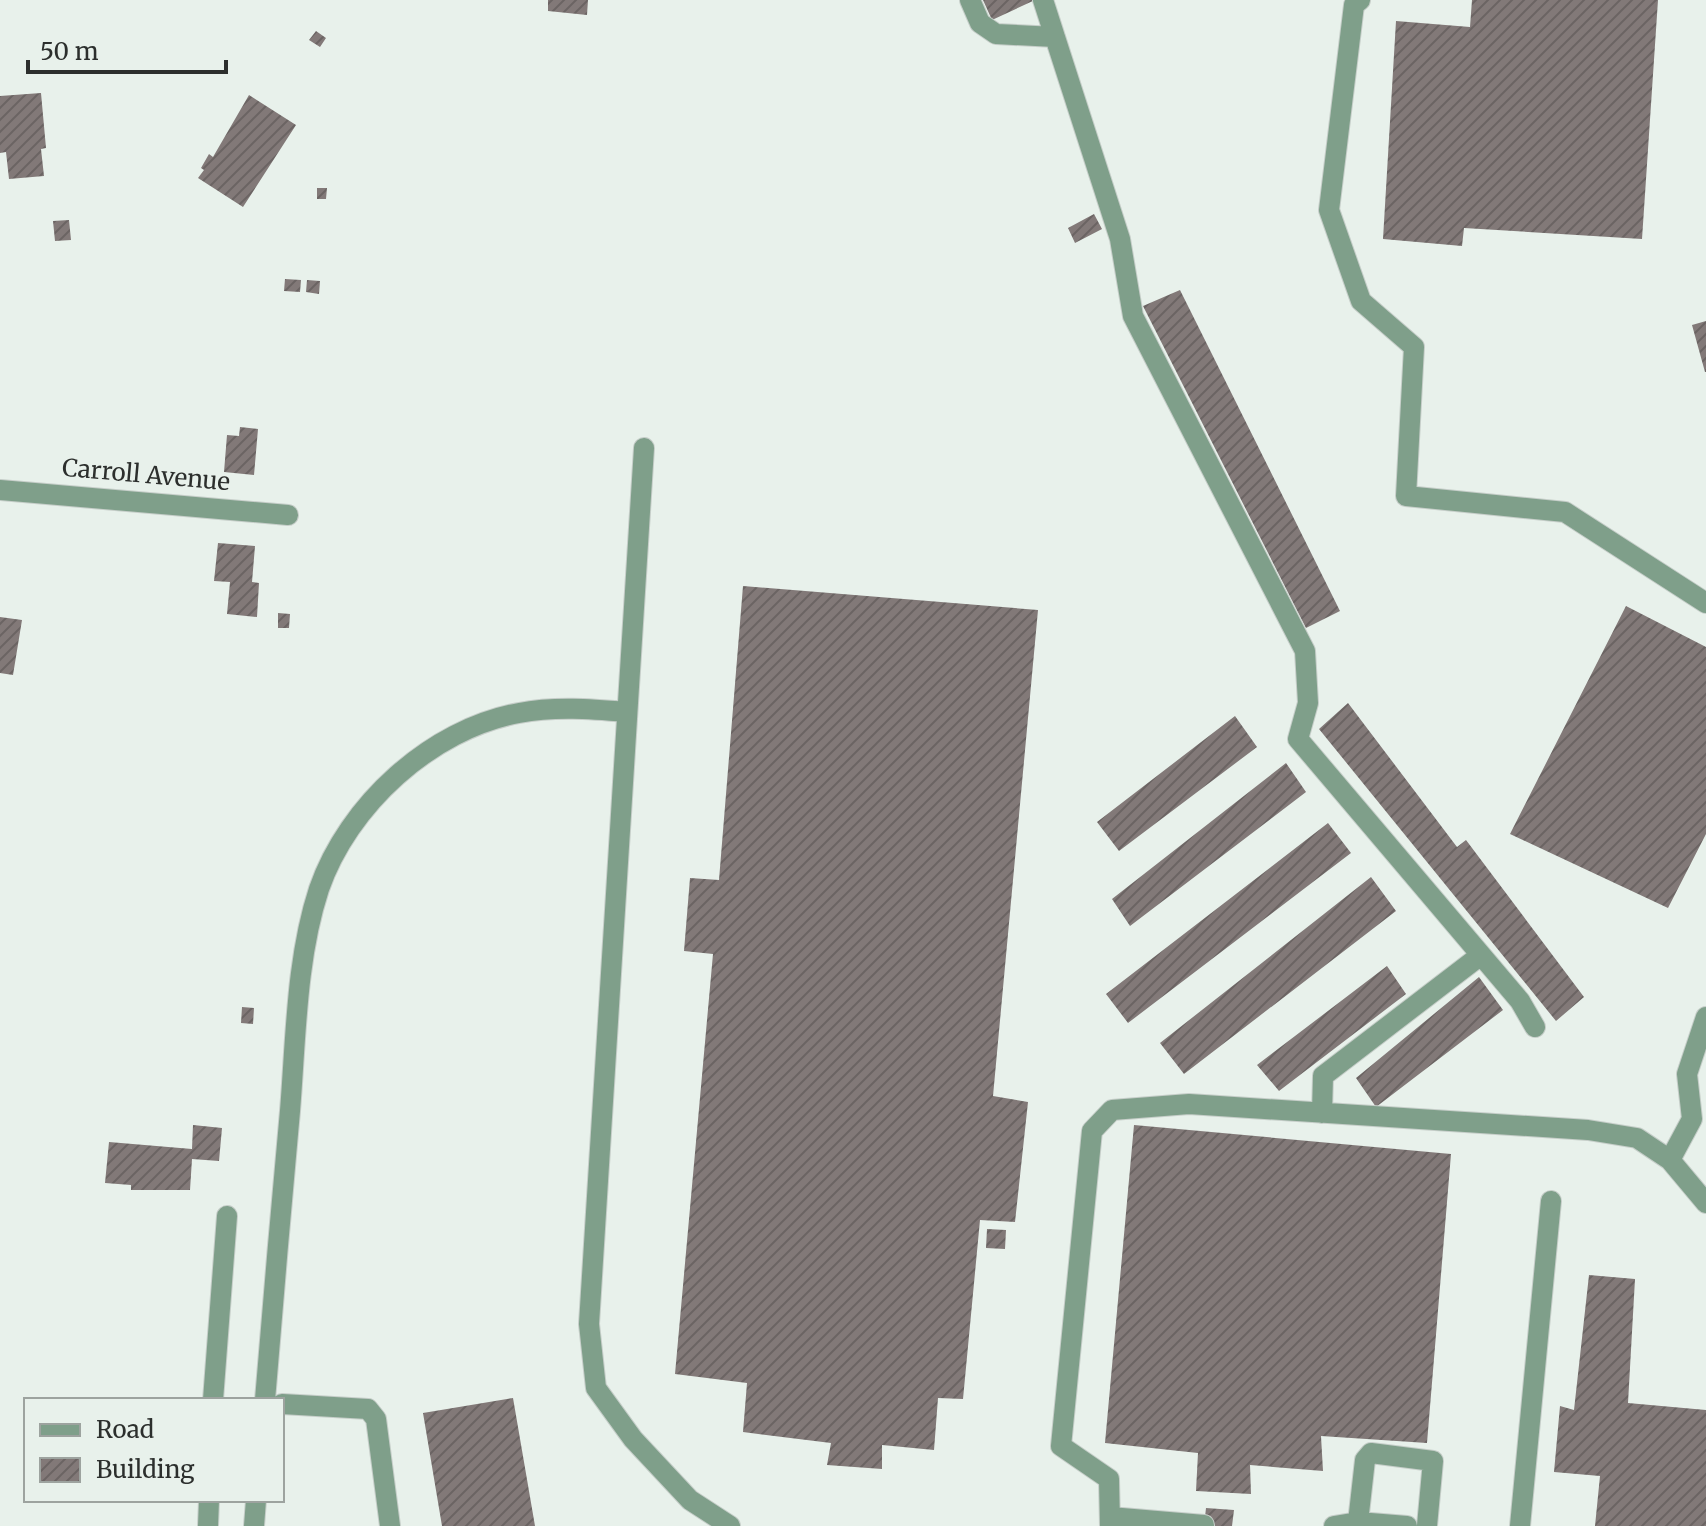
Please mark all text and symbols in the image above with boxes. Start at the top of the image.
scale bar [28,24,226,74]
text: 50 m [40,36,99,67]
street label: Carroll Avenue [61,452,231,497]
legend [24,1398,284,1502]
text: Road [96,1414,154,1445]
text: Building [96,1454,195,1485]

